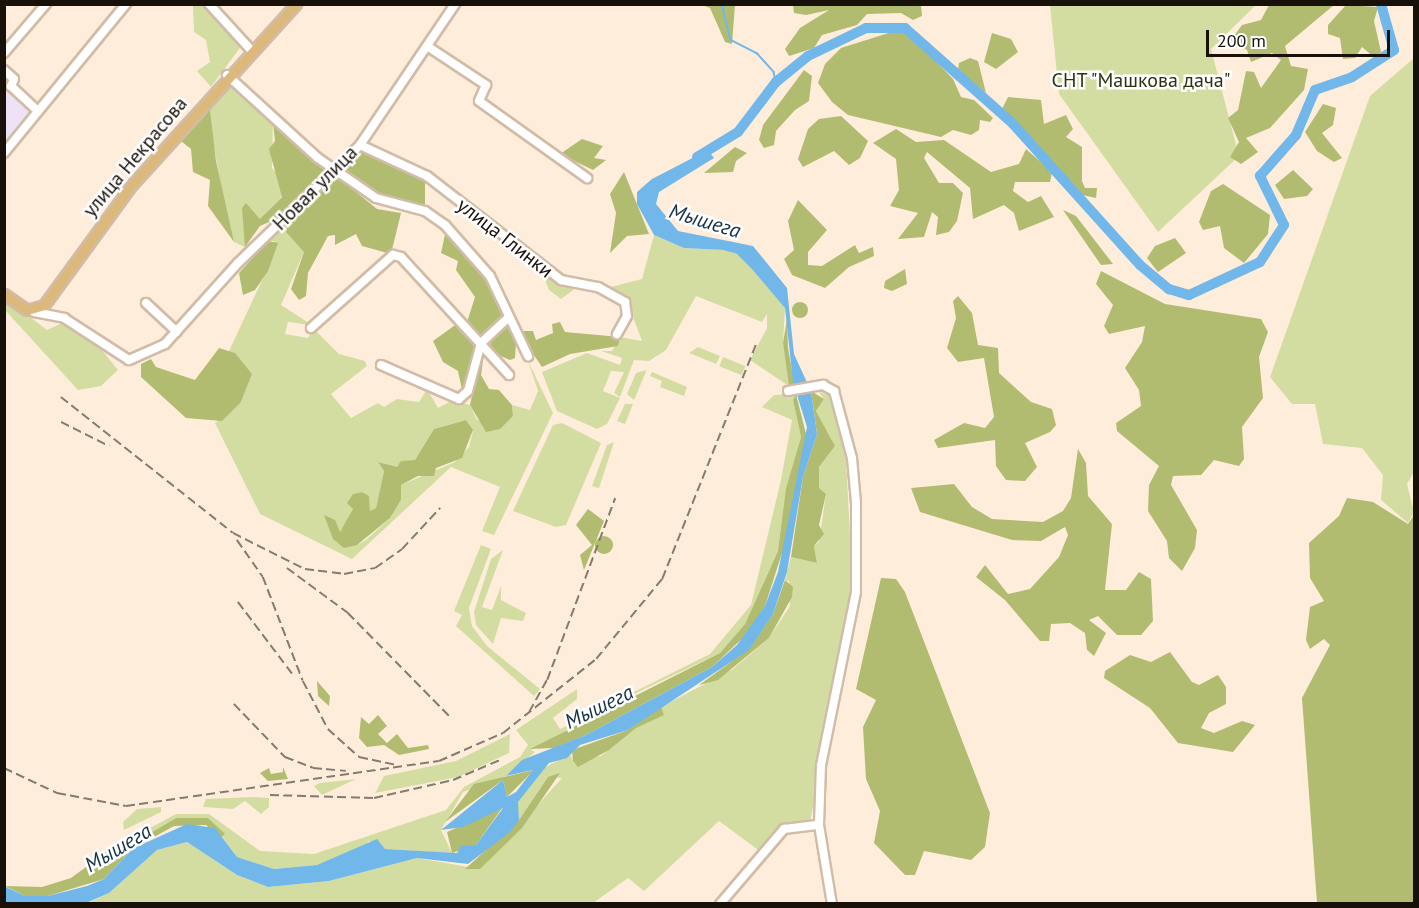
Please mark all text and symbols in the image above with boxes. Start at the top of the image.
scale bar [1209,18,1394,56]
text: 200 m [1217,29,1266,52]
park label: СНТ "Машкова дача" [1051,68,1231,92]
street label: улица Некрасова [78,92,192,222]
street label: Новая улица [268,141,362,235]
street label: улица Глинки [452,193,558,283]
water label: Мышега [666,198,744,244]
water label: Мышега [560,680,638,734]
water label: Мышега [80,818,156,878]

